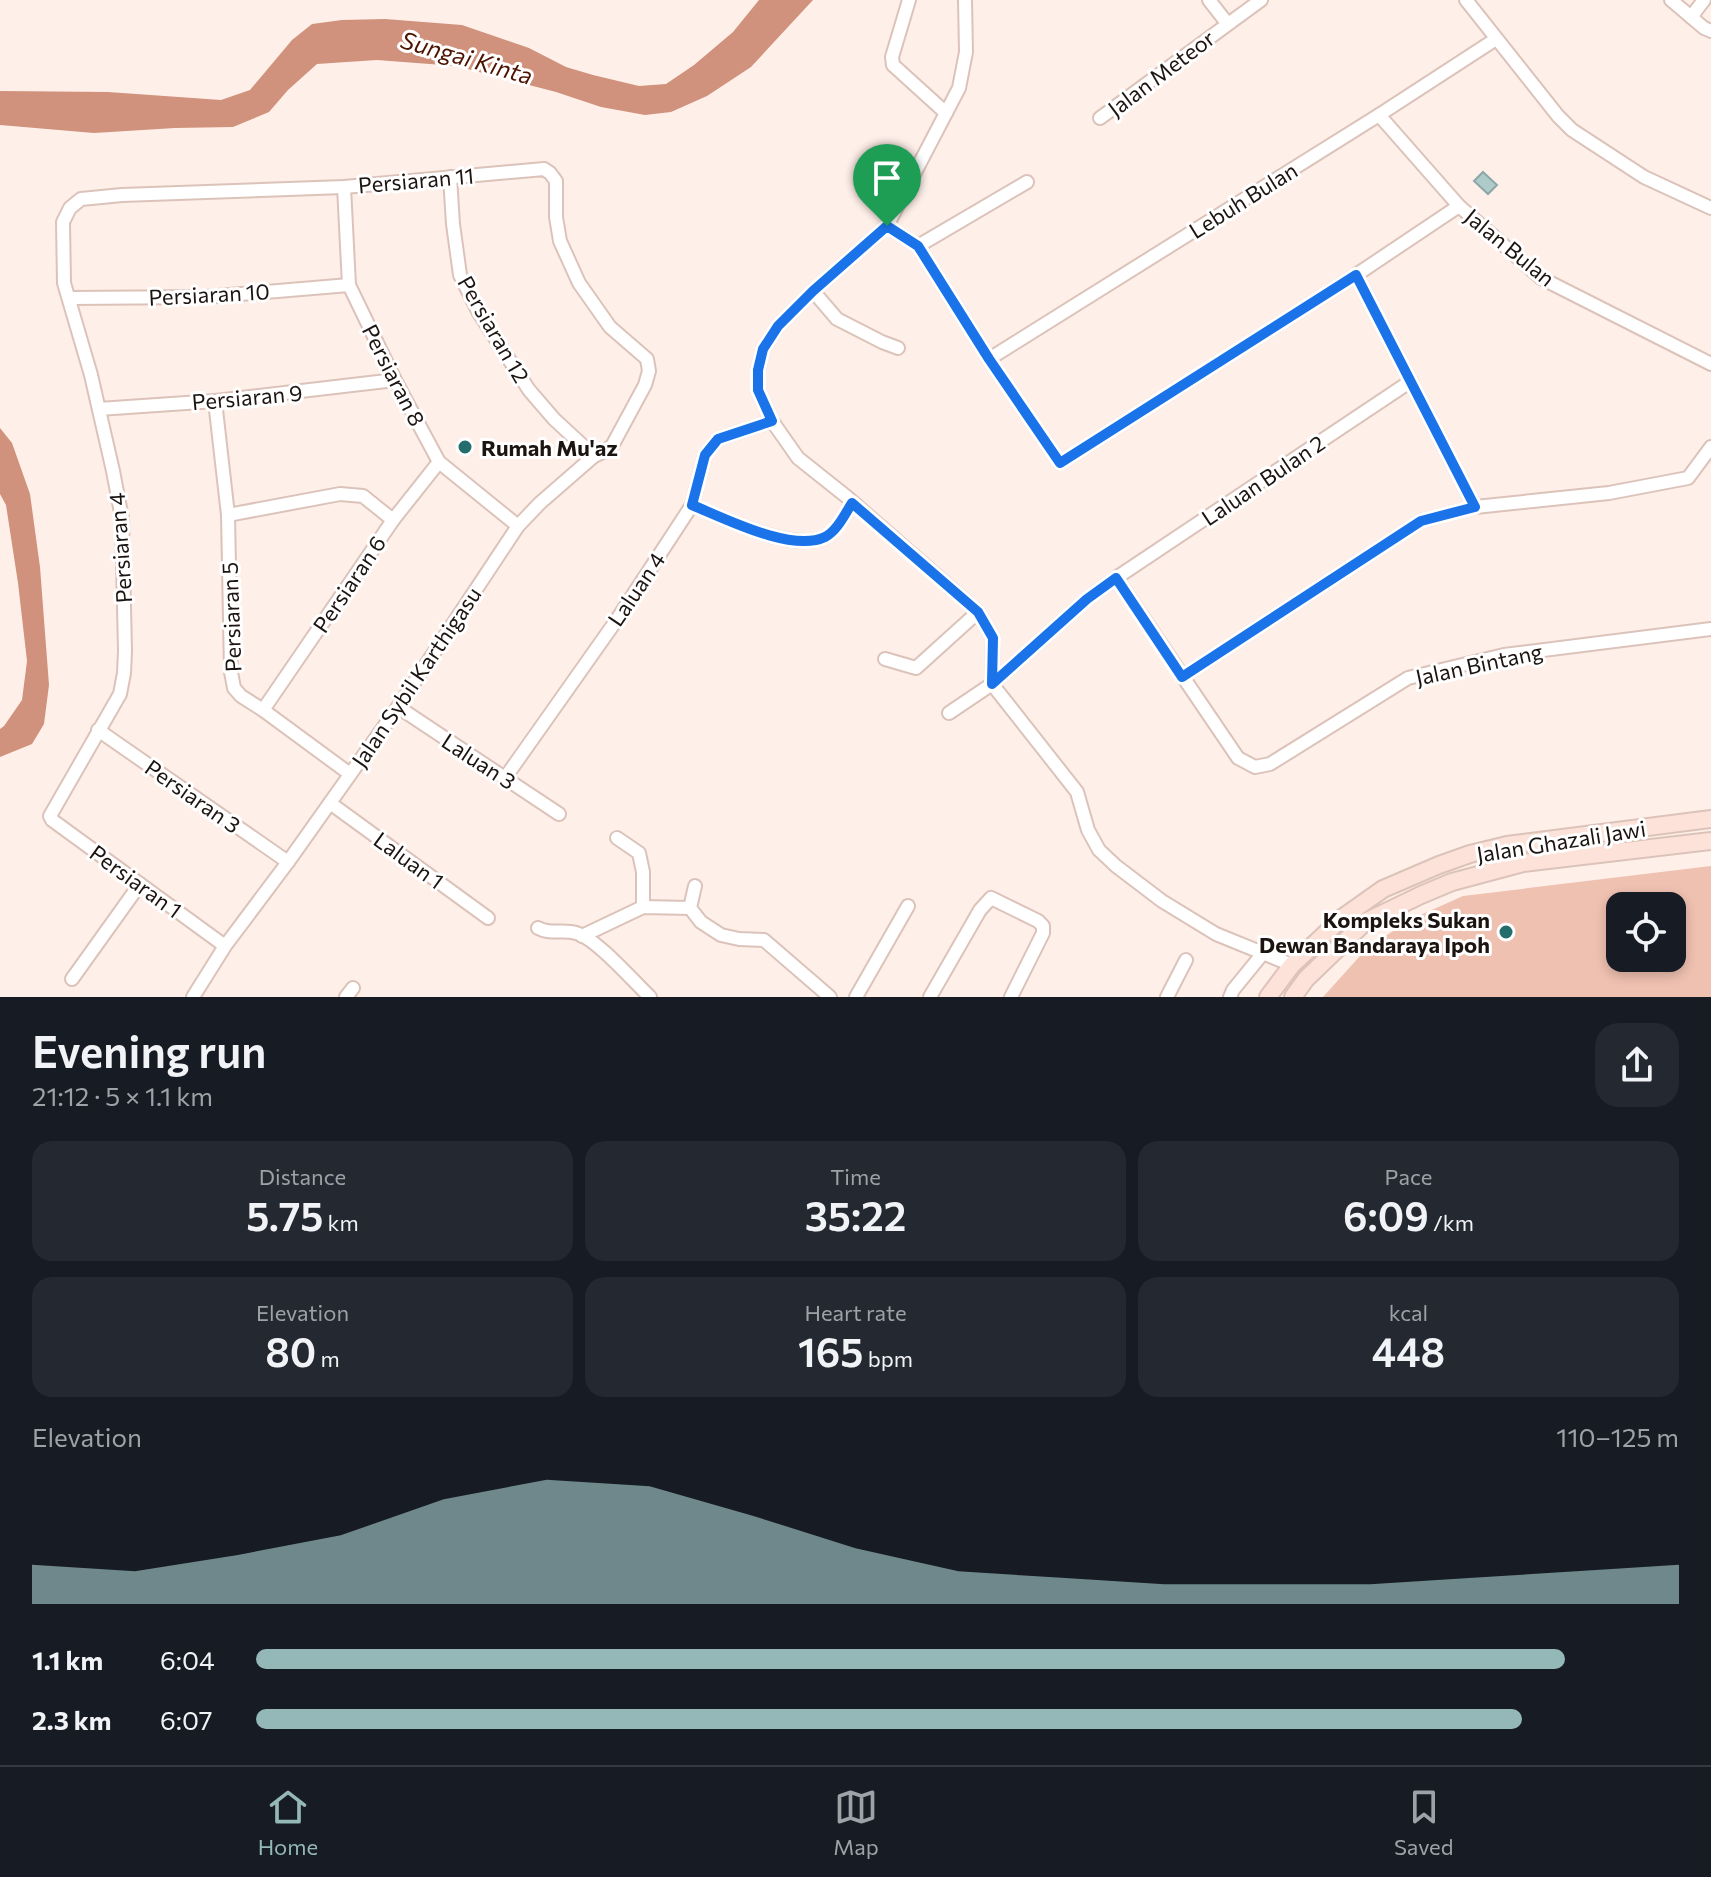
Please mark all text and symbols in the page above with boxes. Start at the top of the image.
water label: Sungai Kinta [398,24,536,90]
street label: Jalan Meteor [1102,24,1220,122]
pin [853,144,921,226]
icon: arrive [865,156,909,200]
street label: Lebuh Bulan [1184,156,1302,244]
street label: Persiaran 11 [357,161,475,199]
street label: Jalan Bulan [1460,203,1560,291]
street label: Persiaran 12 [453,271,535,387]
street label: Persiaran 10 [148,277,270,311]
street label: Persiaran 8 [357,319,431,431]
street label: Persiaran 9 [191,379,303,415]
street label: Laluan Bulan 2 [1196,429,1330,531]
place label: Rumah Mu'az [481,434,618,461]
marker: Rumah Mu'az [456,438,474,456]
street label: Persiaran 4 [103,492,137,604]
street label: Persiaran 6 [307,530,391,638]
street label: Laluan 4 [601,547,671,631]
street label: Persiaran 5 [216,561,246,673]
street label: Jalan Sybil Karthigasu [346,582,486,772]
street label: Jalan Bintang [1413,637,1545,691]
street label: Laluan 3 [437,727,521,795]
street label: Persiaran 3 [140,753,246,839]
street label: Jalan Ghazali Jawi [1474,814,1648,868]
street label: Laluan 1 [369,826,449,894]
street label: Persiaran 1 [85,839,187,923]
map controls [1606,892,1686,972]
button: locate [1606,892,1686,972]
place label: Kompleks Sukan Dewan Bandaraya Ipoh [1259,906,1490,958]
marker: Kompleks Sukan Dewan Bandaraya Ipoh [1497,923,1515,941]
text: Evening run [32,1023,266,1077]
button: share [1595,1023,1679,1107]
text: 21:12 · 5 × 1.1 km [32,1080,213,1111]
text: Distance [259,1163,346,1190]
text: Time [830,1163,881,1190]
text: Pace [1385,1163,1432,1190]
text: 5.75 [246,1190,323,1239]
text: 35:22 [805,1190,906,1239]
text: 6:09 [1343,1190,1429,1239]
text: km [323,1209,359,1236]
text: /km [1429,1209,1474,1236]
text: Elevation [256,1299,349,1326]
text: Heart rate [804,1299,907,1326]
text: kcal [1389,1299,1428,1326]
text: 80 [265,1326,316,1375]
text: 165 [798,1326,864,1375]
text: 448 [1372,1326,1445,1375]
text: m [316,1345,340,1372]
text: bpm [864,1345,913,1372]
text: Elevation [32,1421,142,1452]
text: 110–125 m [1556,1421,1679,1452]
text: 1.1 km [32,1644,103,1675]
text: 6:04 [160,1644,214,1675]
text: 2.3 km [32,1704,111,1735]
text: 6:07 [160,1704,213,1735]
tab: Home [258,1785,318,1860]
tab: Map [833,1785,879,1860]
tab: Saved [1394,1785,1453,1860]

